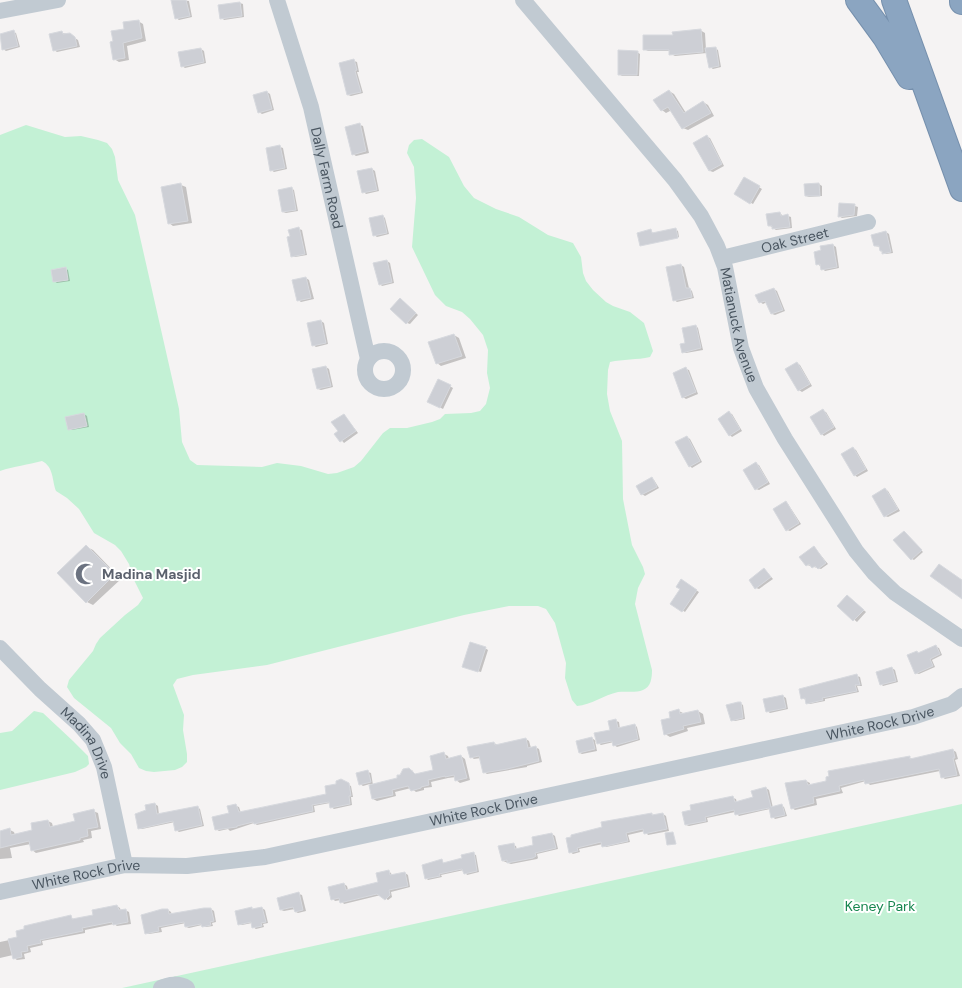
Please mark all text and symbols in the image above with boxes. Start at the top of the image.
street label: Dally Farm Road [307,125,347,231]
street label: Oak Street [759,223,830,257]
street label: Matianuck Avenue [716,266,762,385]
mosque icon: Madina Masjid [73,561,99,587]
place label: Madina Masjid [102,565,201,583]
street label: White Rock Drive [825,702,937,744]
street label: Madina Drive [57,703,115,781]
street label: White Rock Drive [428,789,539,830]
street label: White Rock Drive [30,856,140,894]
park label: Keney Park [845,897,915,915]

